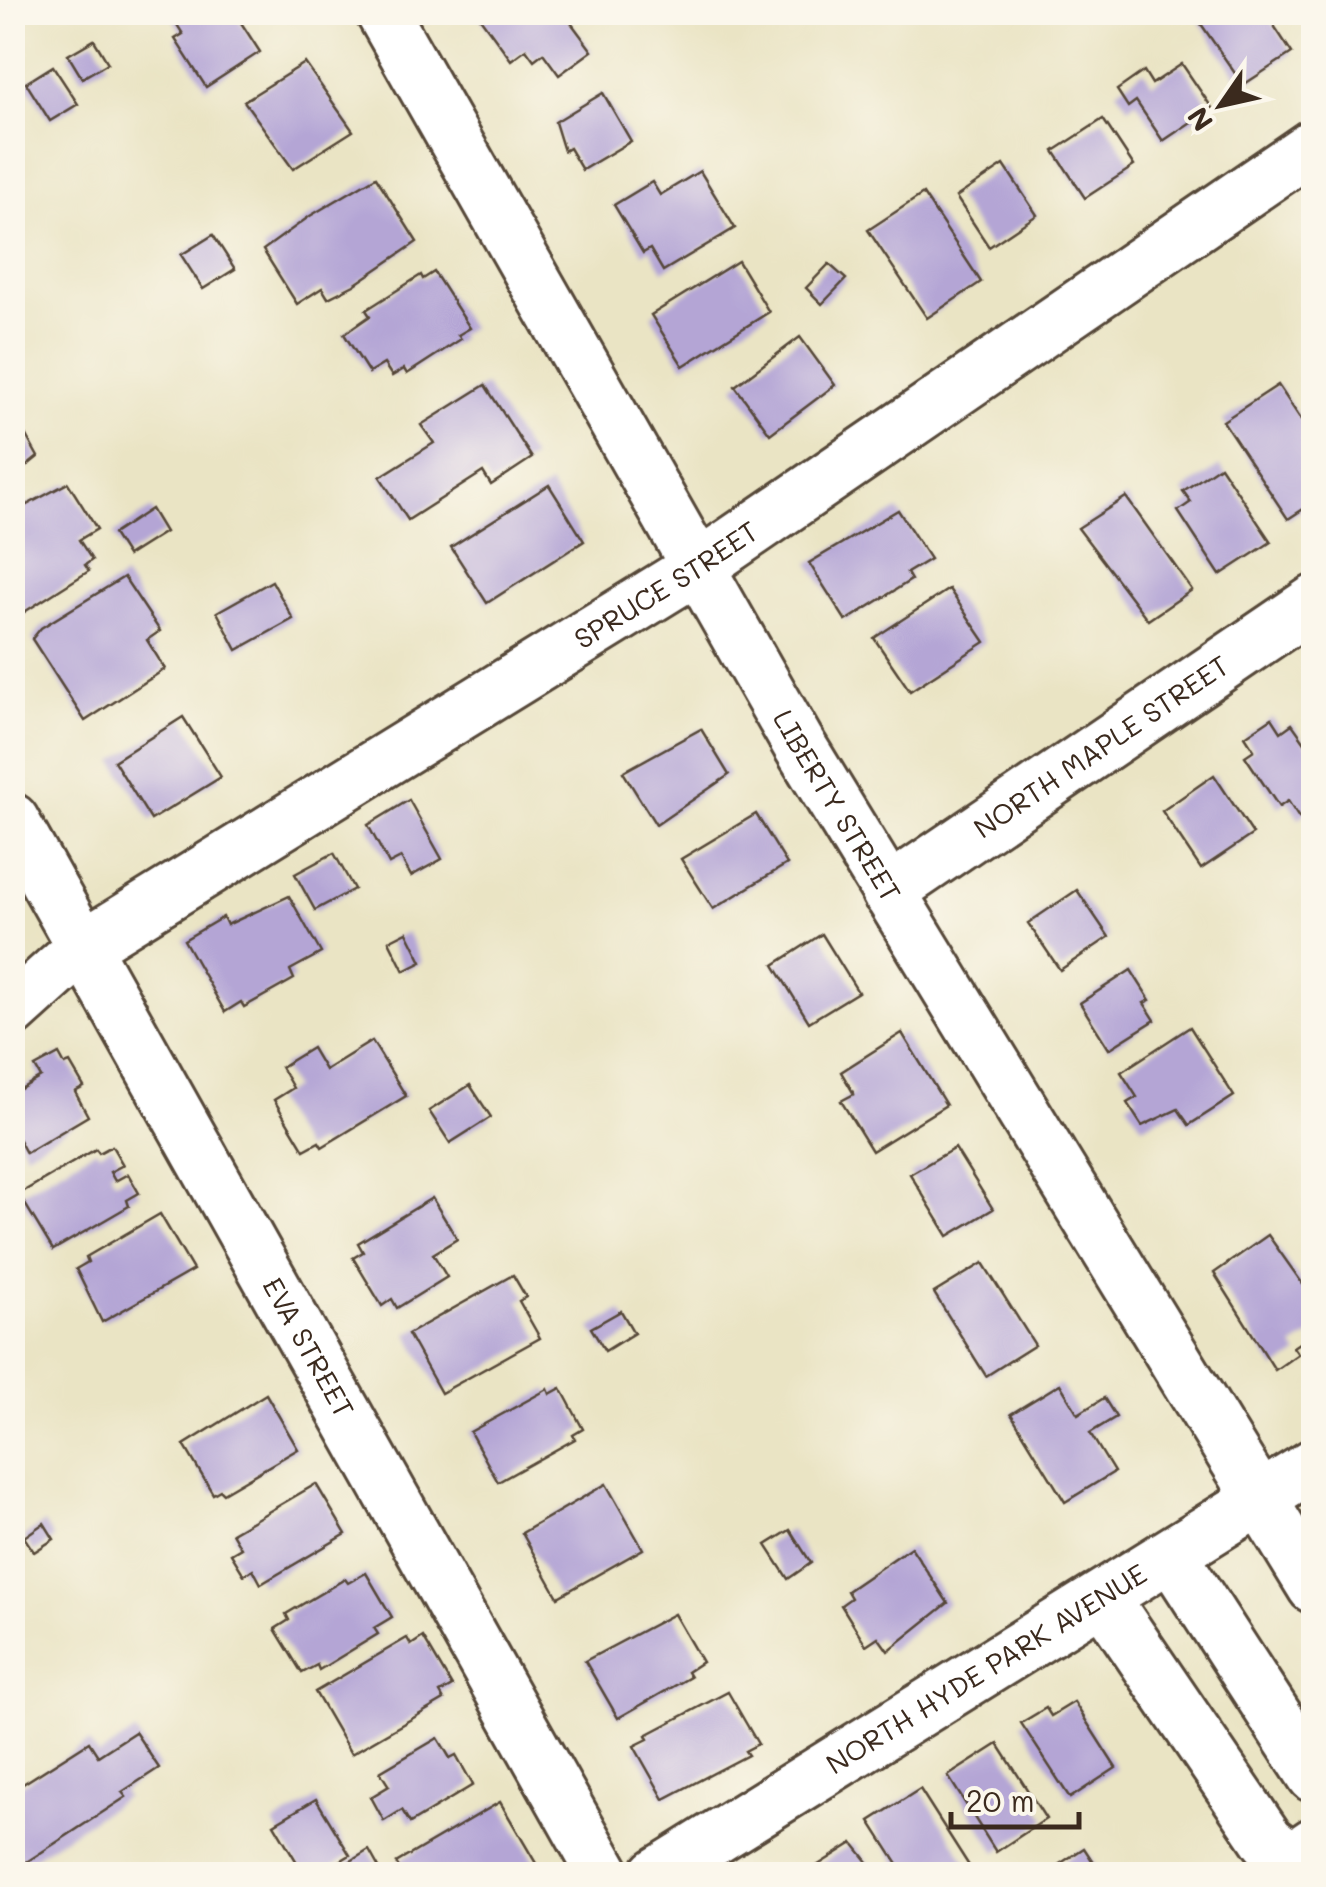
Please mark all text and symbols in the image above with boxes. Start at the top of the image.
north arrow [1171,55,1271,155]
text: N [1179,101,1220,138]
street label: SPRUCE STREET [567,512,765,656]
street label: NORTH MAPLE STREET [966,646,1235,846]
street label: LIBERTY STREET [766,703,910,908]
street label: EVA STREET [255,1271,363,1423]
street label: NORTH HYDE PARK AVENUE [819,1555,1153,1781]
scale bar [951,1767,1078,1829]
text: 20 m [966,1780,1035,1820]

